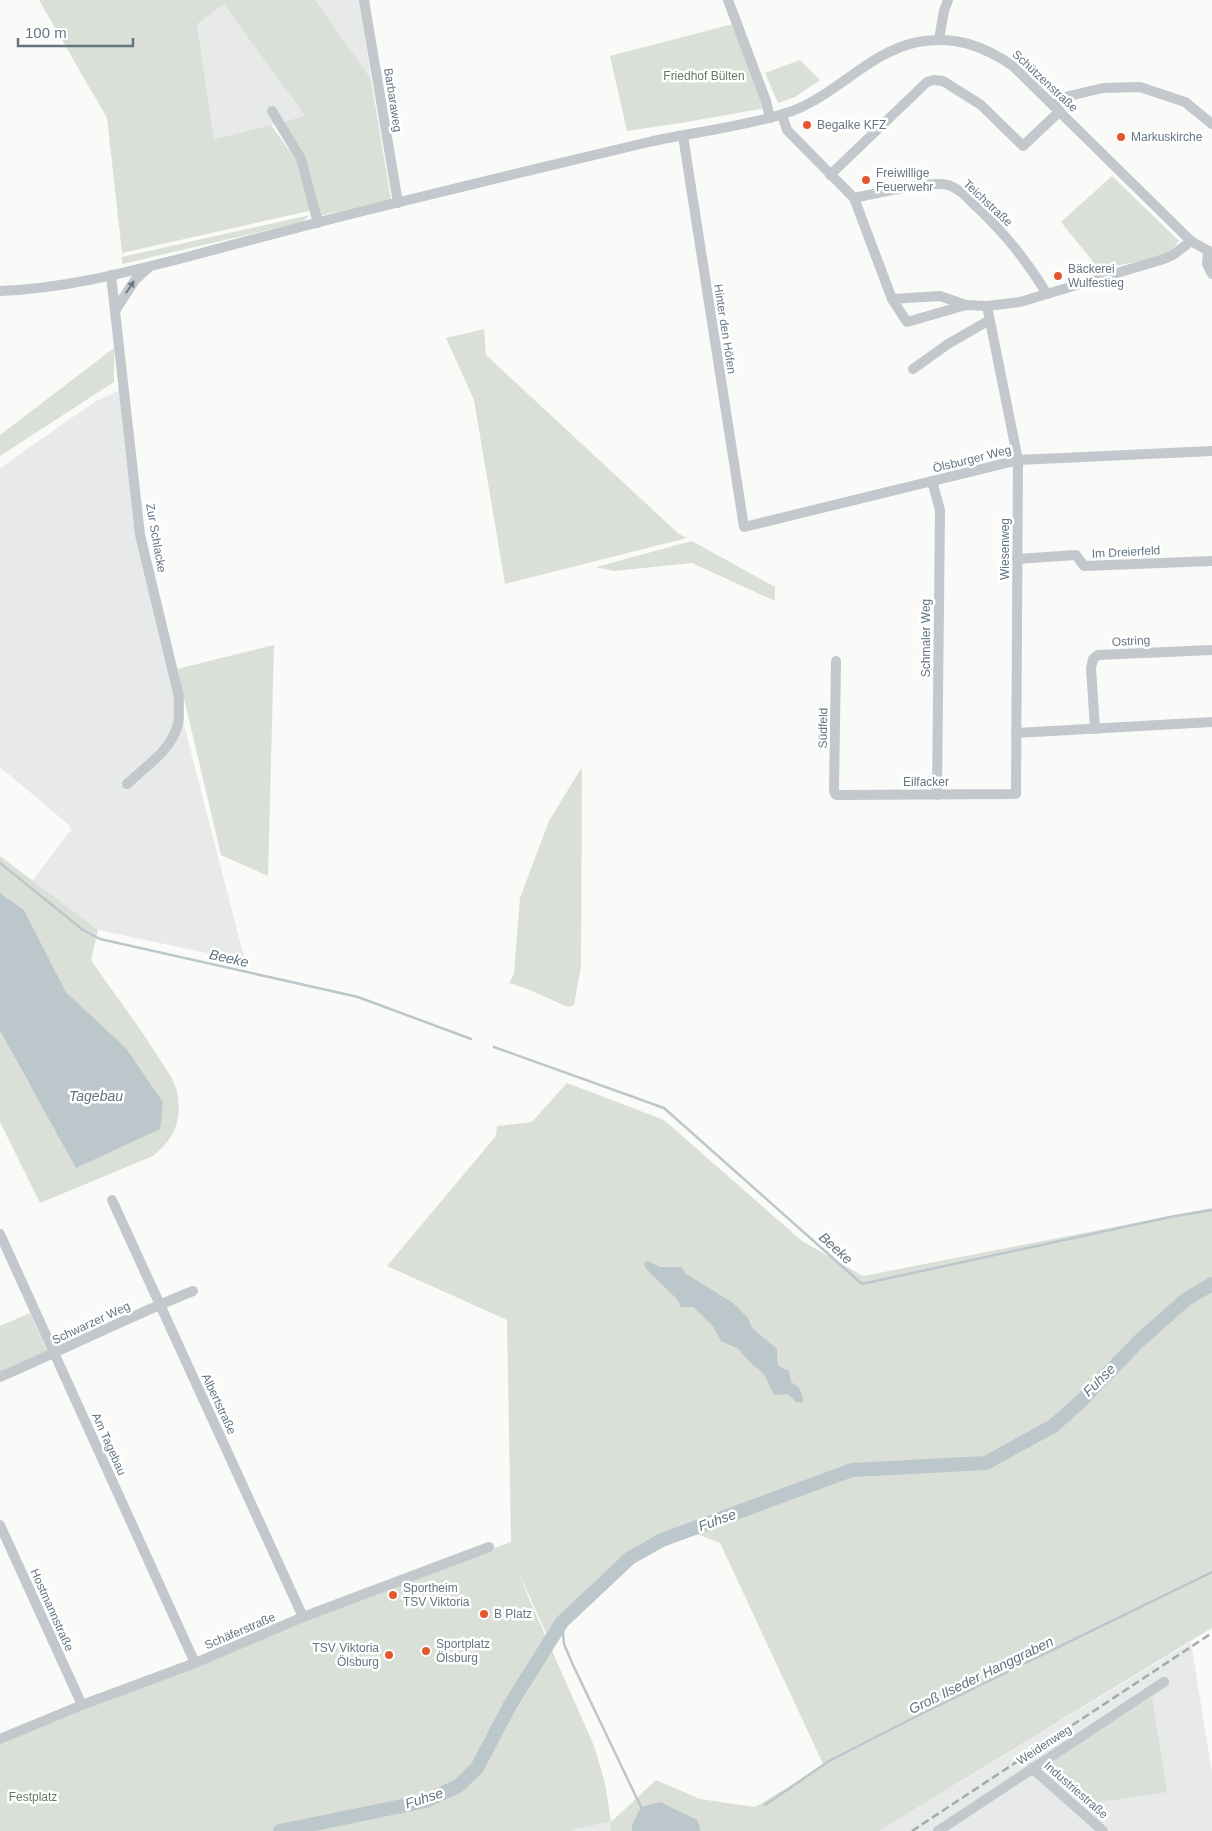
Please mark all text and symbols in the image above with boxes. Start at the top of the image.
scale bar [18,15,132,47]
text: 100 m [25,24,67,41]
street label: Schützenstraße [1009,47,1081,115]
street label: Barbaraweg [381,67,405,133]
park label: Friedhof Bülten [663,69,745,83]
place label: Begalke KFZ [817,118,886,132]
marker: Begalke KFZ [801,119,813,131]
place label: Markuskirche [1131,130,1203,144]
marker: Markuskirche [1115,131,1127,143]
place label: Freiwillige Feuerwehr [876,166,933,194]
marker: Freiwillige Feuerwehr [860,174,872,186]
street label: Teichstraße [961,177,1016,229]
place label: Bäckerei Wulfestieg [1068,262,1124,290]
marker: Bäckerei Wulfestieg [1052,270,1064,282]
one-way arrow [126,280,135,294]
street label: Hinter den Höfen [711,283,739,375]
street label: Ölsburger Weg [931,442,1013,476]
street label: Zur Schlacke [143,502,169,574]
street label: Wiesenweg [998,518,1012,580]
street label: Im Dreierfeld [1091,543,1161,561]
street label: Schmaler Weg [919,599,933,677]
street label: Ostring [1111,633,1151,649]
street label: Südfeld [816,708,830,748]
street label: Eilfacker [903,775,949,789]
water label: Beeke [208,946,250,970]
water label: Tagebau [69,1088,123,1104]
water label: Beeke [816,1229,856,1267]
street label: Schwarzer Weg [50,1299,132,1347]
water label: Fuhse [1080,1360,1119,1399]
street label: Albertstraße [199,1371,239,1437]
street label: Am Tagebau [89,1410,129,1478]
water label: Fuhse [696,1506,738,1534]
street label: Hostmannstraße [28,1567,77,1654]
place label: Sportheim TSV Viktoria [403,1581,470,1609]
marker: Sportheim TSV Viktoria [387,1589,399,1601]
place label: B Platz [494,1607,532,1621]
marker: B Platz [478,1608,490,1620]
street label: Schäferstraße [203,1610,278,1652]
water label: Groß Ilseder Hanggraben [906,1633,1056,1717]
place label: Sportplatz Ölsburg [436,1637,490,1665]
place label: TSV Viktoria Ölsburg [313,1641,379,1669]
marker: Sportplatz Ölsburg [420,1645,432,1657]
marker: TSV Viktoria Ölsburg [383,1649,395,1661]
street label: Weidenweg [1014,1722,1074,1768]
street label: Industriestraße [1041,1758,1111,1822]
water label: Fuhse [403,1784,445,1812]
park label: Festplatz [9,1790,57,1804]

